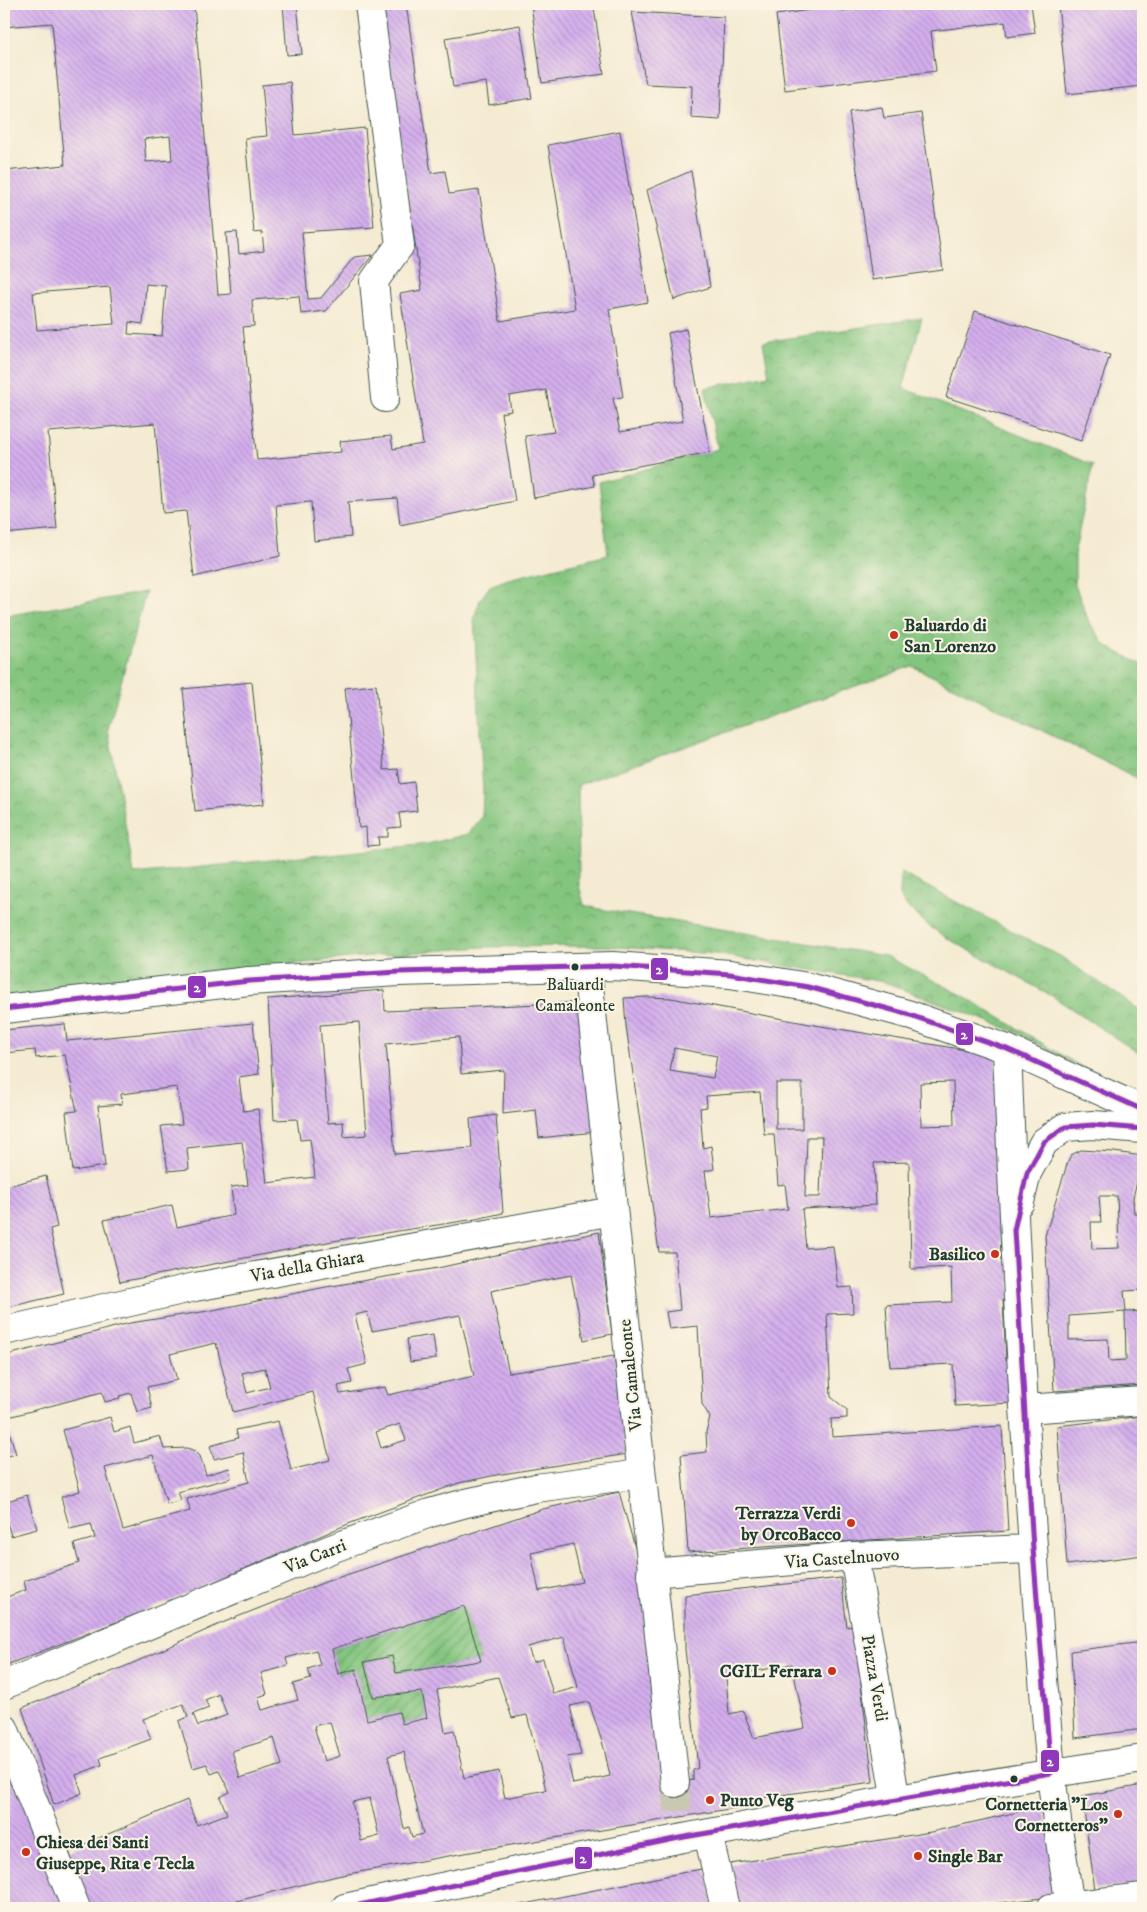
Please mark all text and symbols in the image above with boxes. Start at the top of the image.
place label: Baluardo di San Lorenzo [904,615,996,658]
marker: Baluardo di San Lorenzo [888,629,900,641]
line badge: 2 [650,957,669,981]
text: 2 [656,961,664,979]
marker: Baluardi Camaleonte [570,962,580,972]
place label: Baluardi Camaleonte [535,974,615,1017]
line badge: 2 [187,975,207,999]
text: 2 [194,979,202,997]
line badge: 2 [955,1022,974,1046]
text: 2 [961,1026,969,1044]
place label: Basilico [929,1244,985,1266]
street label: Via della Ghiara [248,1246,366,1288]
marker: Basilico [989,1248,1001,1260]
street label: Via Camaleonte [614,1318,648,1433]
place label: Terrazza Verdi by OrcoBacco [734,1503,841,1546]
marker: Terrazza Verdi by OrcoBacco [845,1517,857,1529]
street label: Via Carri [280,1535,350,1580]
street label: Via Castelnuovo [783,1544,900,1574]
street label: Piazza Verdi [856,1633,892,1723]
place label: CGIL Ferrara [720,1661,822,1683]
marker: CGIL Ferrara [826,1665,838,1677]
line badge: 2 [1040,1749,1060,1773]
text: 2 [1047,1753,1055,1771]
unlabelled marker [1009,1774,1019,1784]
place label: Punto Veg [720,1790,795,1812]
marker: Punto Veg [704,1794,716,1806]
place label: Cornetteria "Los Cornetteros" [985,1794,1108,1837]
marker: Cornetteria "Los Cornetteros" [1112,1808,1124,1820]
place label: Chiesa dei Santi Giuseppe, Rita e Tecla [36,1832,195,1875]
marker: Chiesa dei Santi Giuseppe, Rita e Tecla [20,1846,32,1858]
line badge: 2 [574,1846,593,1870]
place label: Single Bar [928,1846,1003,1868]
text: 2 [580,1850,588,1868]
marker: Single Bar [912,1850,924,1862]

